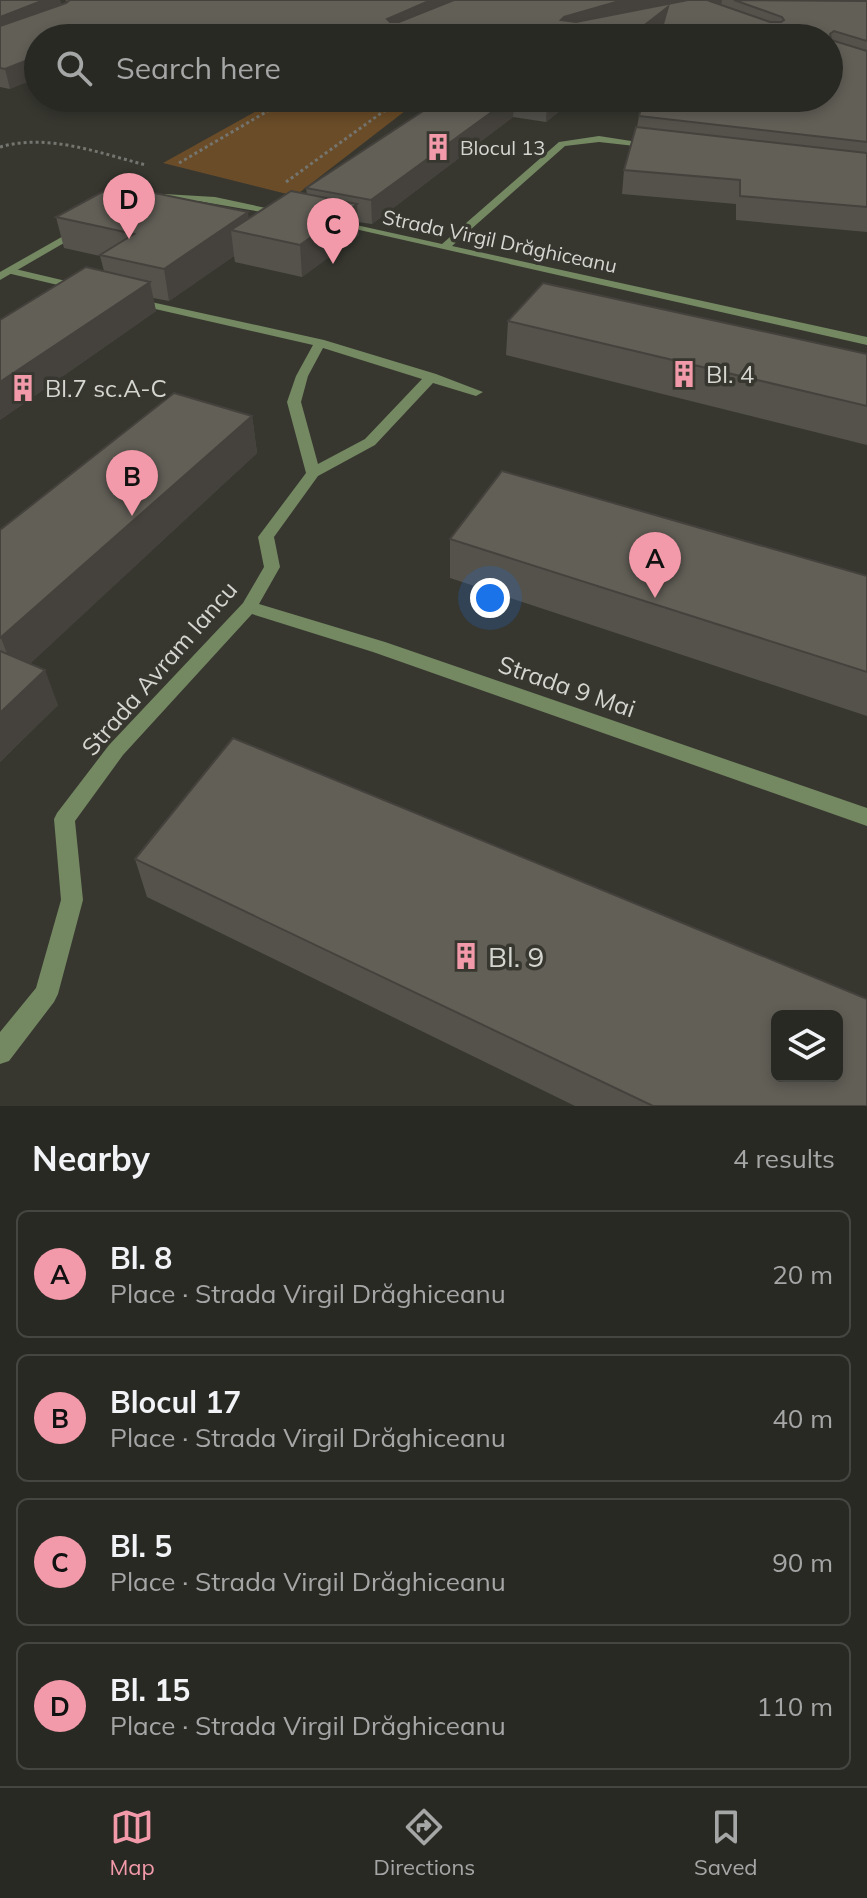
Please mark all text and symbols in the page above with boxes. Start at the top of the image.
search box [24,24,843,112]
icon: search [52,46,96,90]
text: Search here [116,49,281,87]
building icon: Blocul 13 [423,132,453,162]
place label: Blocul 13 [460,135,545,160]
pin: D [103,173,155,239]
pin: C [307,198,359,264]
street label: Strada Virgil Drăghiceanu [380,204,620,278]
building icon: Bl. 4 [669,359,699,389]
place label: Bl. 4 [706,359,754,389]
building icon: Bl.7 sc.A-C [8,373,38,403]
place label: Bl.7 sc.A-C [45,373,167,403]
pin: B [106,450,158,516]
pin: A [629,532,681,598]
street label: Strada Avram Iancu [75,574,243,762]
your location [470,578,510,618]
street label: Strada 9 Mai [495,649,639,723]
place label: Bl. 9 [488,939,544,974]
building icon: Bl. 9 [451,941,481,971]
map controls [771,1010,843,1082]
button: layers [771,1010,843,1082]
text: Nearby [32,1137,150,1180]
text: 4 results [733,1142,835,1175]
text: Bl. 8 [110,1239,172,1277]
text: A [50,1258,70,1291]
text: 20 m [772,1258,833,1291]
text: Place · Strada Virgil Drăghiceanu [110,1277,506,1310]
text: Blocul 17 [110,1383,241,1421]
text: B [51,1402,69,1435]
text: 40 m [772,1402,833,1435]
text: Place · Strada Virgil Drăghiceanu [110,1421,506,1454]
text: Bl. 5 [110,1527,172,1565]
text: C [51,1546,69,1579]
text: 90 m [772,1546,833,1579]
text: Place · Strada Virgil Drăghiceanu [110,1565,506,1598]
text: Bl. 15 [110,1671,190,1709]
text: D [50,1690,70,1723]
text: 110 m [757,1690,833,1723]
text: Place · Strada Virgil Drăghiceanu [110,1709,506,1742]
tab: Map [109,1805,155,1881]
tab: Directions [374,1805,475,1881]
tab: Saved [694,1805,758,1881]

